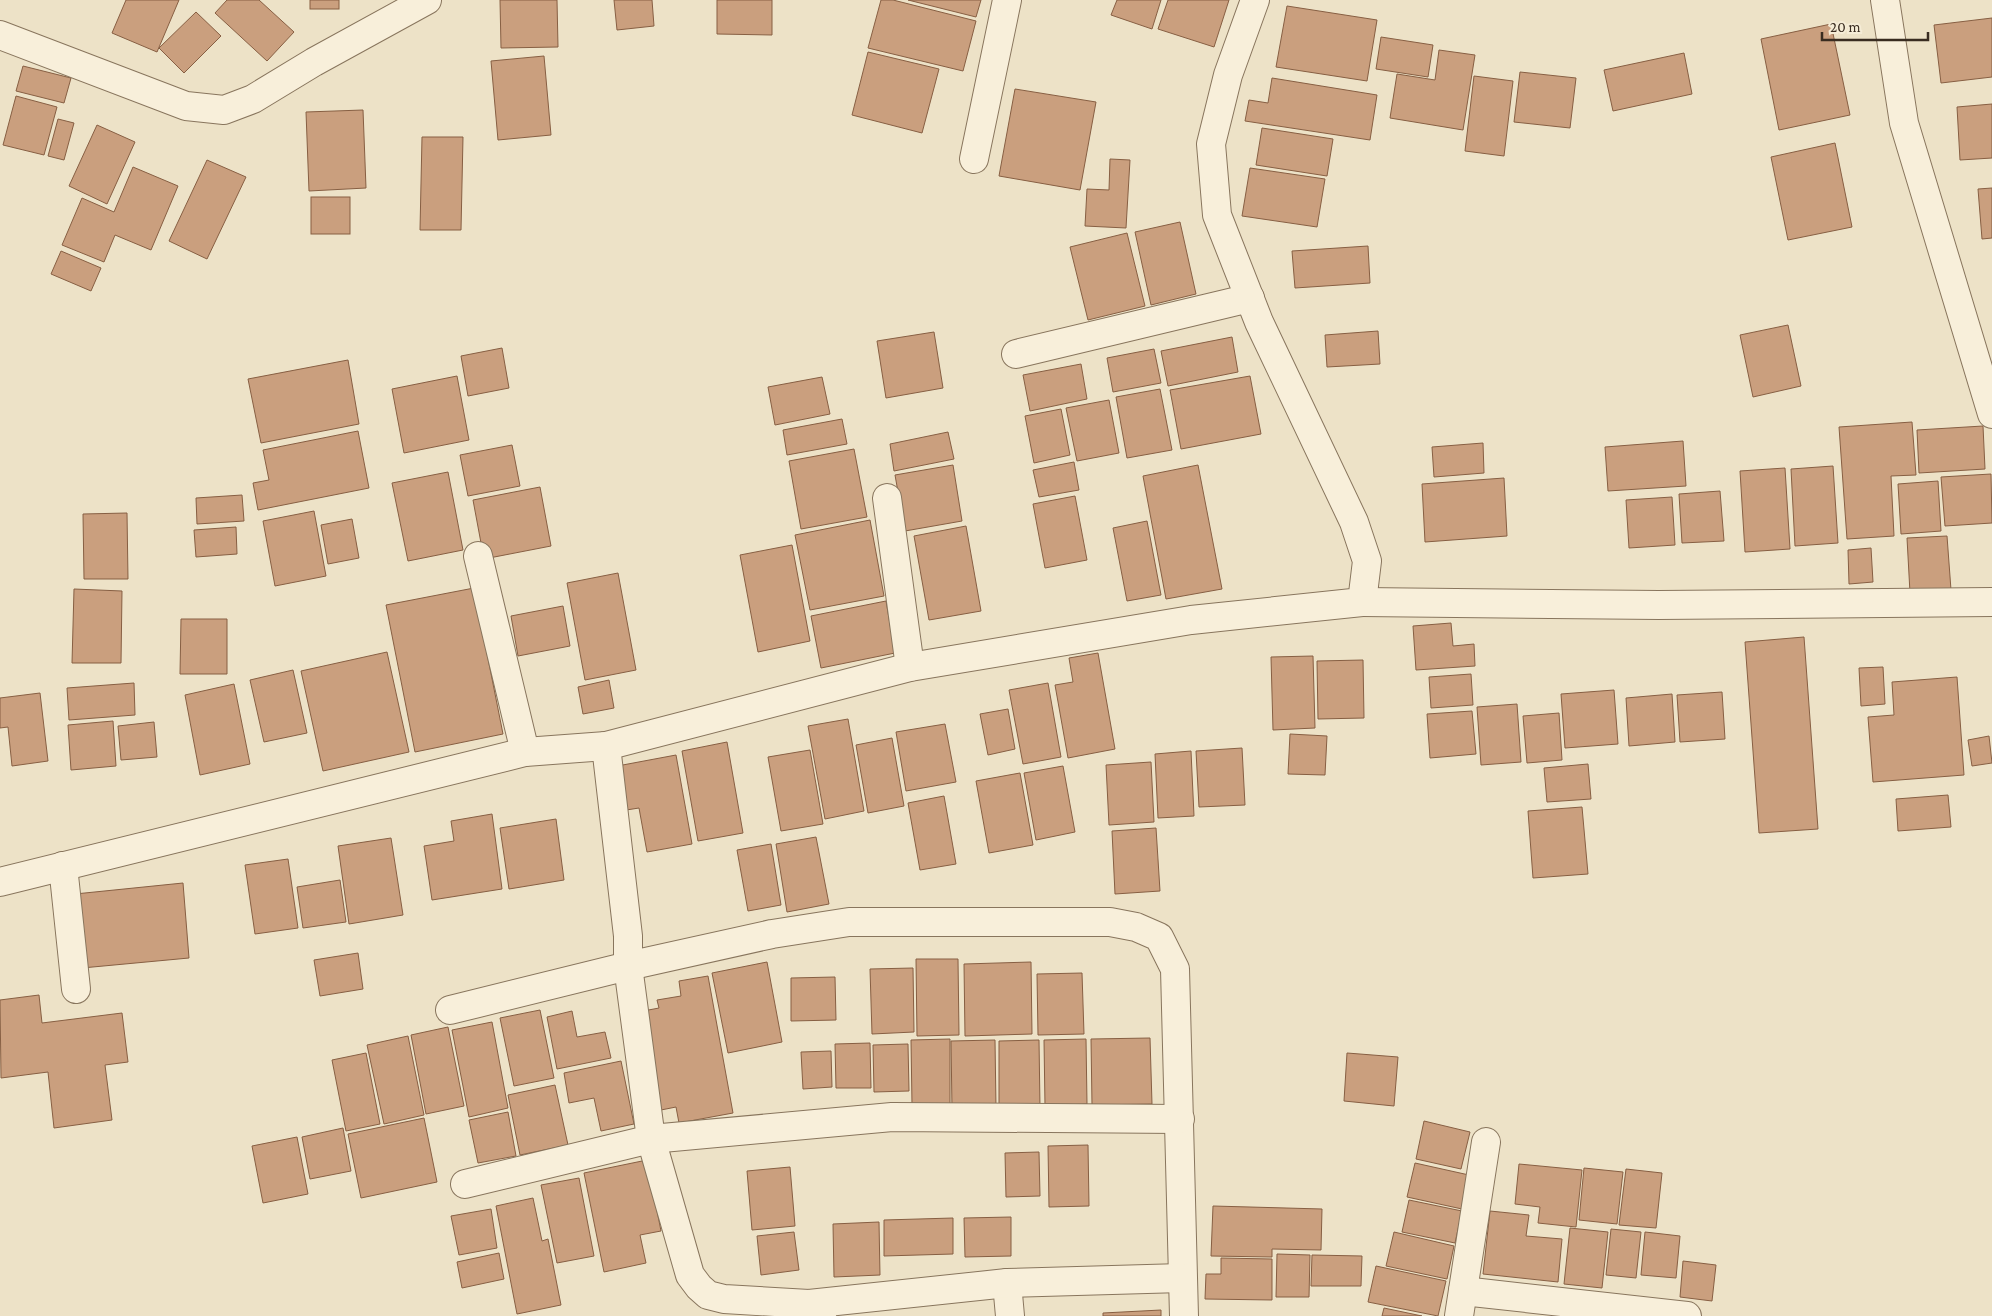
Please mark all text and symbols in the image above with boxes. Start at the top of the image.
scale bar [1822,10,1928,42]
text: 20 m [1830,19,1861,35]

